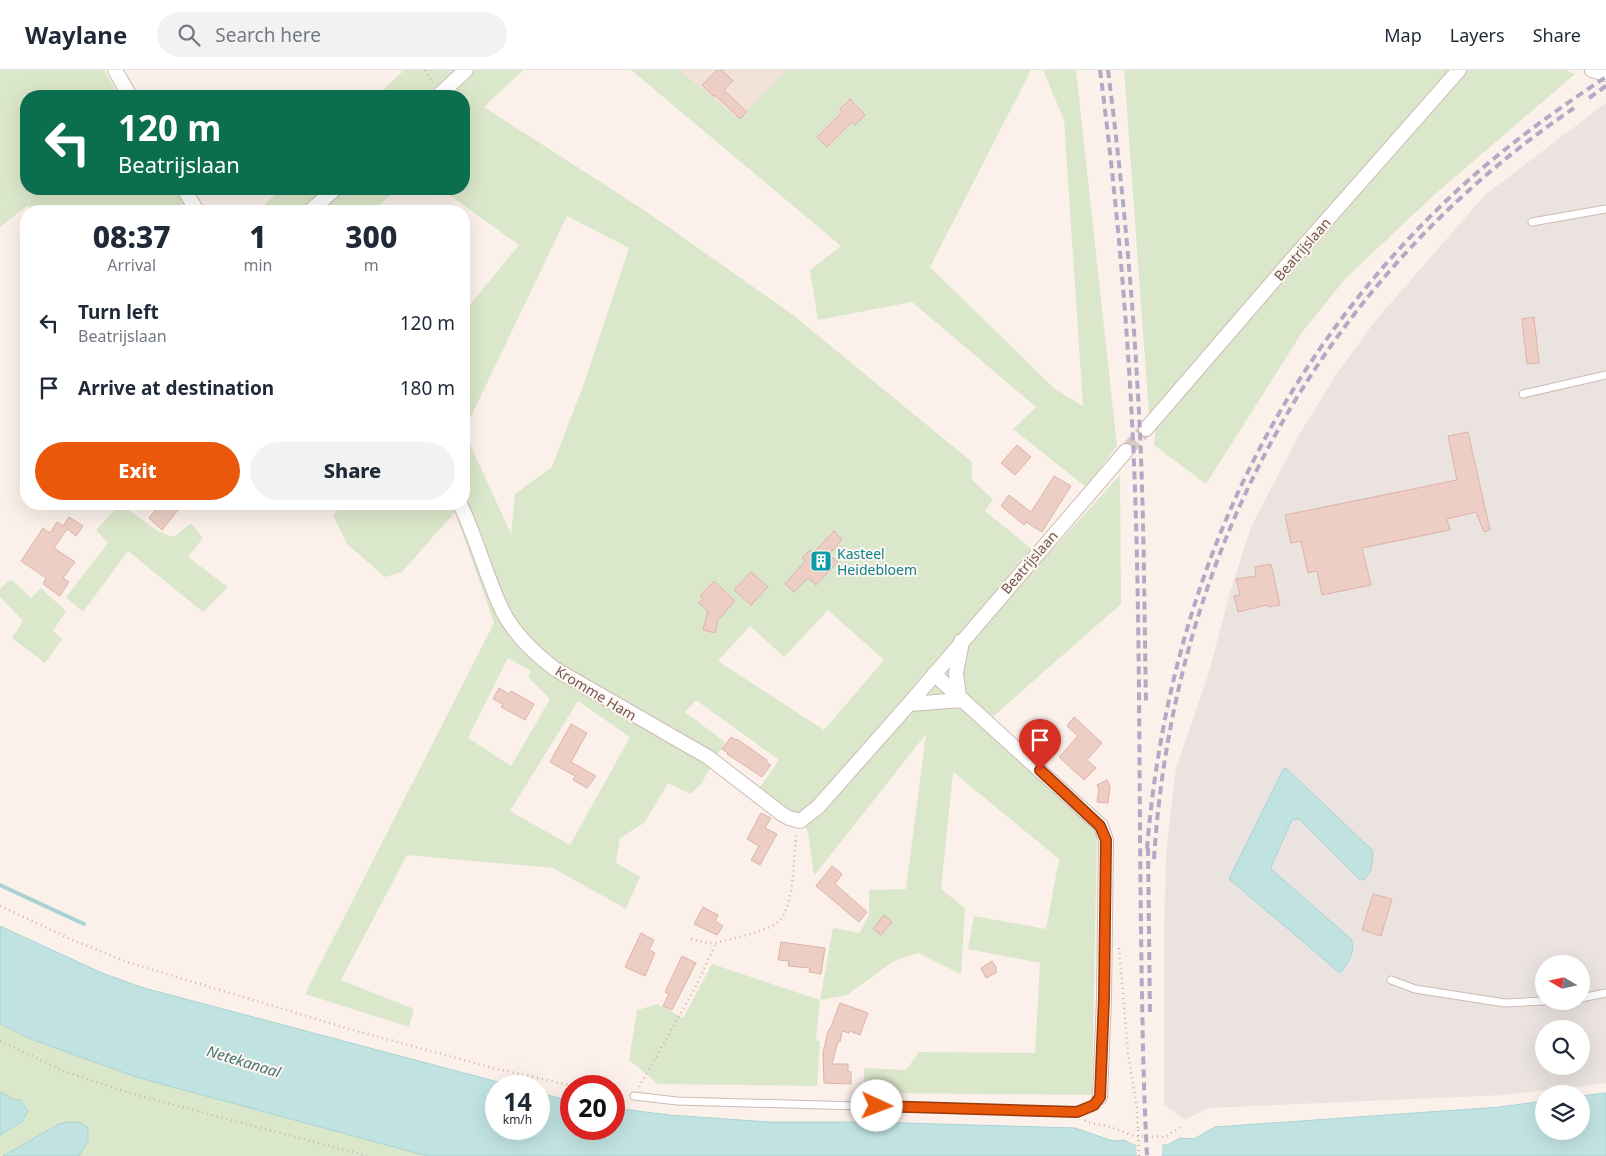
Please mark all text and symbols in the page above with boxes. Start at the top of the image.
search box [157,12,507,57]
text: Waylane [25,18,127,51]
icon: search [175,21,203,49]
text: Search here [215,22,321,48]
text: Map [1384,23,1422,47]
text: Layers [1450,23,1505,47]
text: Share [1533,23,1581,47]
text: 120 m [118,104,221,151]
icon: left [35,110,100,175]
text: Beatrijslaan [118,149,240,179]
street label: Beatrijslaan [1269,213,1335,285]
text: 08:37 [93,216,171,257]
text: 1 [249,216,267,257]
text: 300 [345,216,397,257]
text: Arrival [107,254,156,276]
text: min [243,254,272,276]
text: m [364,254,379,276]
text: Turn left [78,299,159,325]
icon: left [35,309,63,337]
text: 120 m [400,310,455,336]
text: Beatrijslaan [78,325,167,347]
icon: arrive [35,374,63,402]
text: Arrive at destination [78,375,274,401]
text: 180 m [400,375,455,401]
button: Exit [35,442,240,500]
button: Share [250,442,455,500]
street label: Beatrijslaan [996,526,1062,598]
place label: Kasteel Heidebloem [837,544,917,579]
building icon: Kasteel Heidebloem [809,549,833,573]
street label: Kromme Ham [552,661,640,725]
pin [1019,719,1061,770]
icon: arrive [1026,726,1054,754]
north arrow [1535,955,1590,1010]
map controls [1535,955,1590,1140]
button: search [1535,1020,1590,1075]
water label: Netekanaal [205,1040,284,1082]
speed limit sign: 20 [560,1075,625,1140]
position arrow [850,1079,902,1131]
text: 14 [503,1084,532,1118]
button: layers [1535,1085,1590,1140]
text: km/h [503,1111,532,1128]

